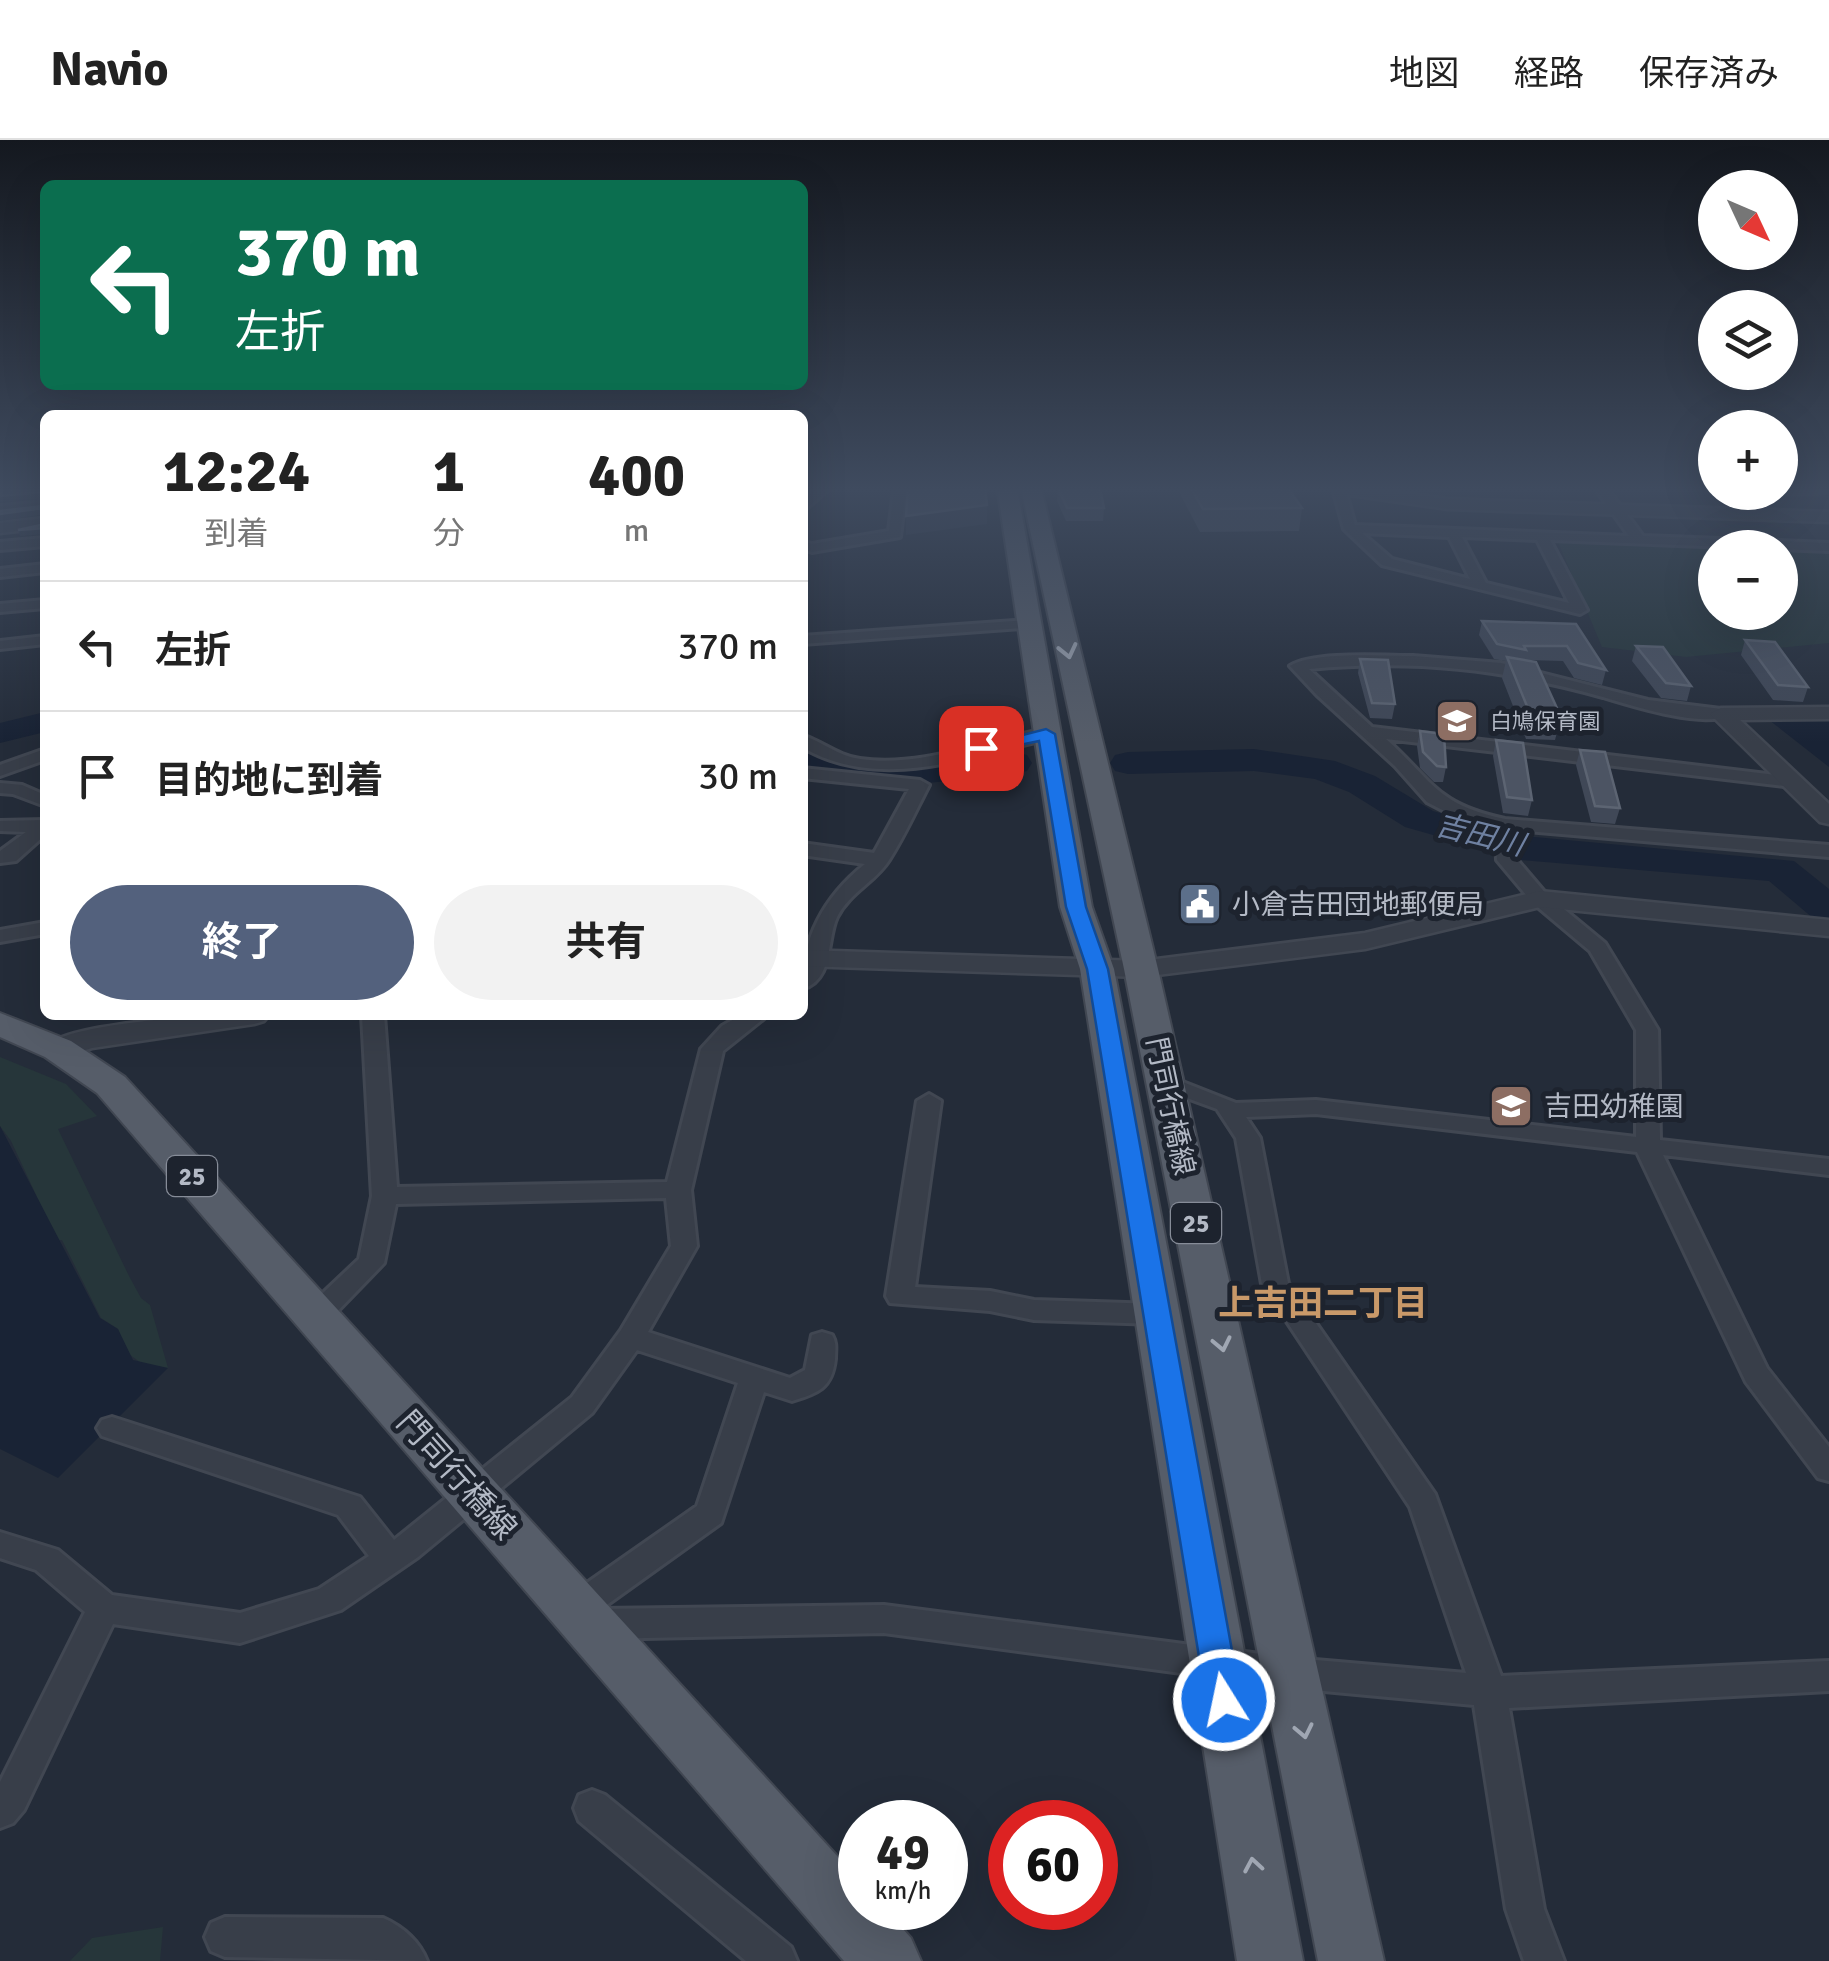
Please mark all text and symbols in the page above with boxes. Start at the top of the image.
text: Navio [50,40,169,99]
text: 地図 [1389,52,1459,95]
text: 経路 [1514,52,1584,95]
text: 保存済み [1639,52,1779,95]
north arrow [1698,170,1798,270]
map controls [1698,170,1798,630]
text: 370 m [235,209,420,295]
icon: left [70,220,200,350]
button: layers [1698,290,1798,390]
text: 左折 [235,305,325,360]
button: + [1698,410,1798,510]
text: 12:24 [163,435,310,509]
text: 1 [433,435,465,509]
text: 400 [588,439,685,513]
text: m [624,511,649,550]
text: 到着 [204,514,268,553]
text: 分 [433,514,465,553]
button: − [1698,530,1798,630]
icon: left [70,619,125,674]
text: 370 m [678,623,778,670]
text: 左折 [155,627,231,674]
one-way arrow [1056,642,1077,659]
school or university icon: 白鳩保育園 [1434,698,1480,744]
pin [939,706,1024,791]
place label: 白鳩保育園 [1490,708,1600,735]
icon: arrive [954,721,1009,776]
icon: arrive [70,749,125,804]
text: 30 m [698,753,778,800]
text: 目的地に到着 [155,757,383,804]
water label: 吉田川 [1432,807,1531,865]
public building icon: 小倉吉田団地郵便局 [1177,881,1223,927]
button: 終了 [70,885,414,1000]
button: 共有 [434,885,778,1000]
place label: 小倉吉田団地郵便局 [1232,888,1484,922]
street label: 門司行橋線 [1139,1034,1201,1178]
school or university icon: 吉田幼稚園 [1488,1083,1534,1129]
place label: 吉田幼稚園 [1544,1090,1684,1124]
road number: 25 [167,1156,217,1196]
road number: 25 [1171,1203,1221,1243]
district label: 上吉田二丁目 [1218,1282,1428,1325]
one-way arrow [1210,1335,1231,1352]
street label: 門司行橋線 [389,1403,525,1548]
position arrow [1172,1648,1276,1752]
one-way arrow [1292,1722,1313,1739]
speed limit sign: 60 [988,1800,1118,1930]
text: 49 [876,1822,930,1884]
one-way arrow [1243,1857,1264,1873]
text: km/h [875,1875,931,1906]

